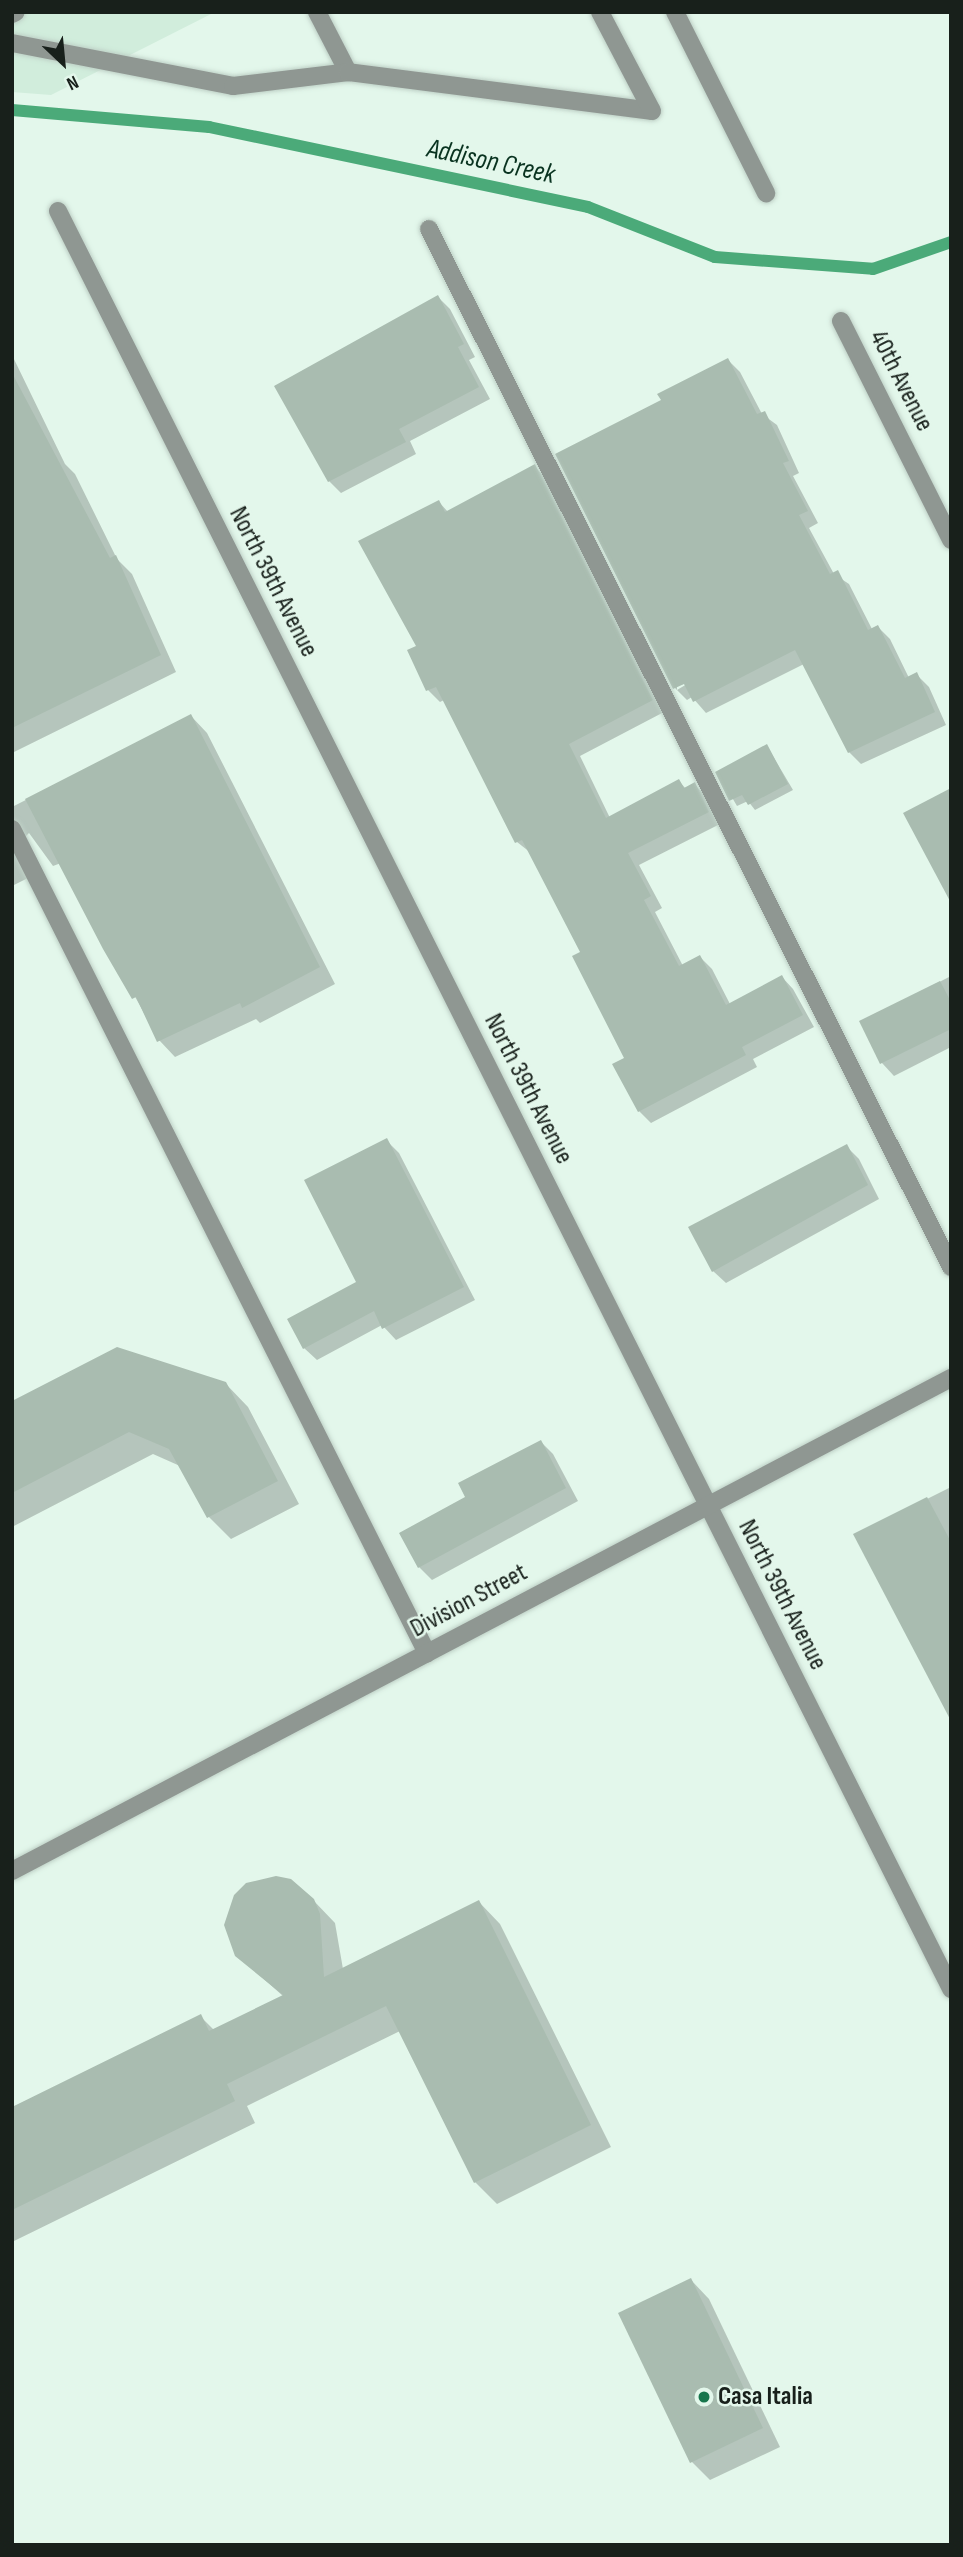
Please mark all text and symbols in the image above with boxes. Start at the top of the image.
north arrow [28,28,98,98]
text: N [63,70,82,95]
water label: Addison Creek [424,132,558,192]
street label: 40th Avenue [862,325,940,437]
street label: North 39th Avenue [222,502,324,662]
street label: North 39th Avenue [477,1009,579,1169]
street label: North 39th Avenue [731,1515,833,1675]
street label: Division Street [405,1557,533,1645]
place label: Casa Italia [718,2381,813,2413]
marker: Casa Italia [696,2389,712,2405]

